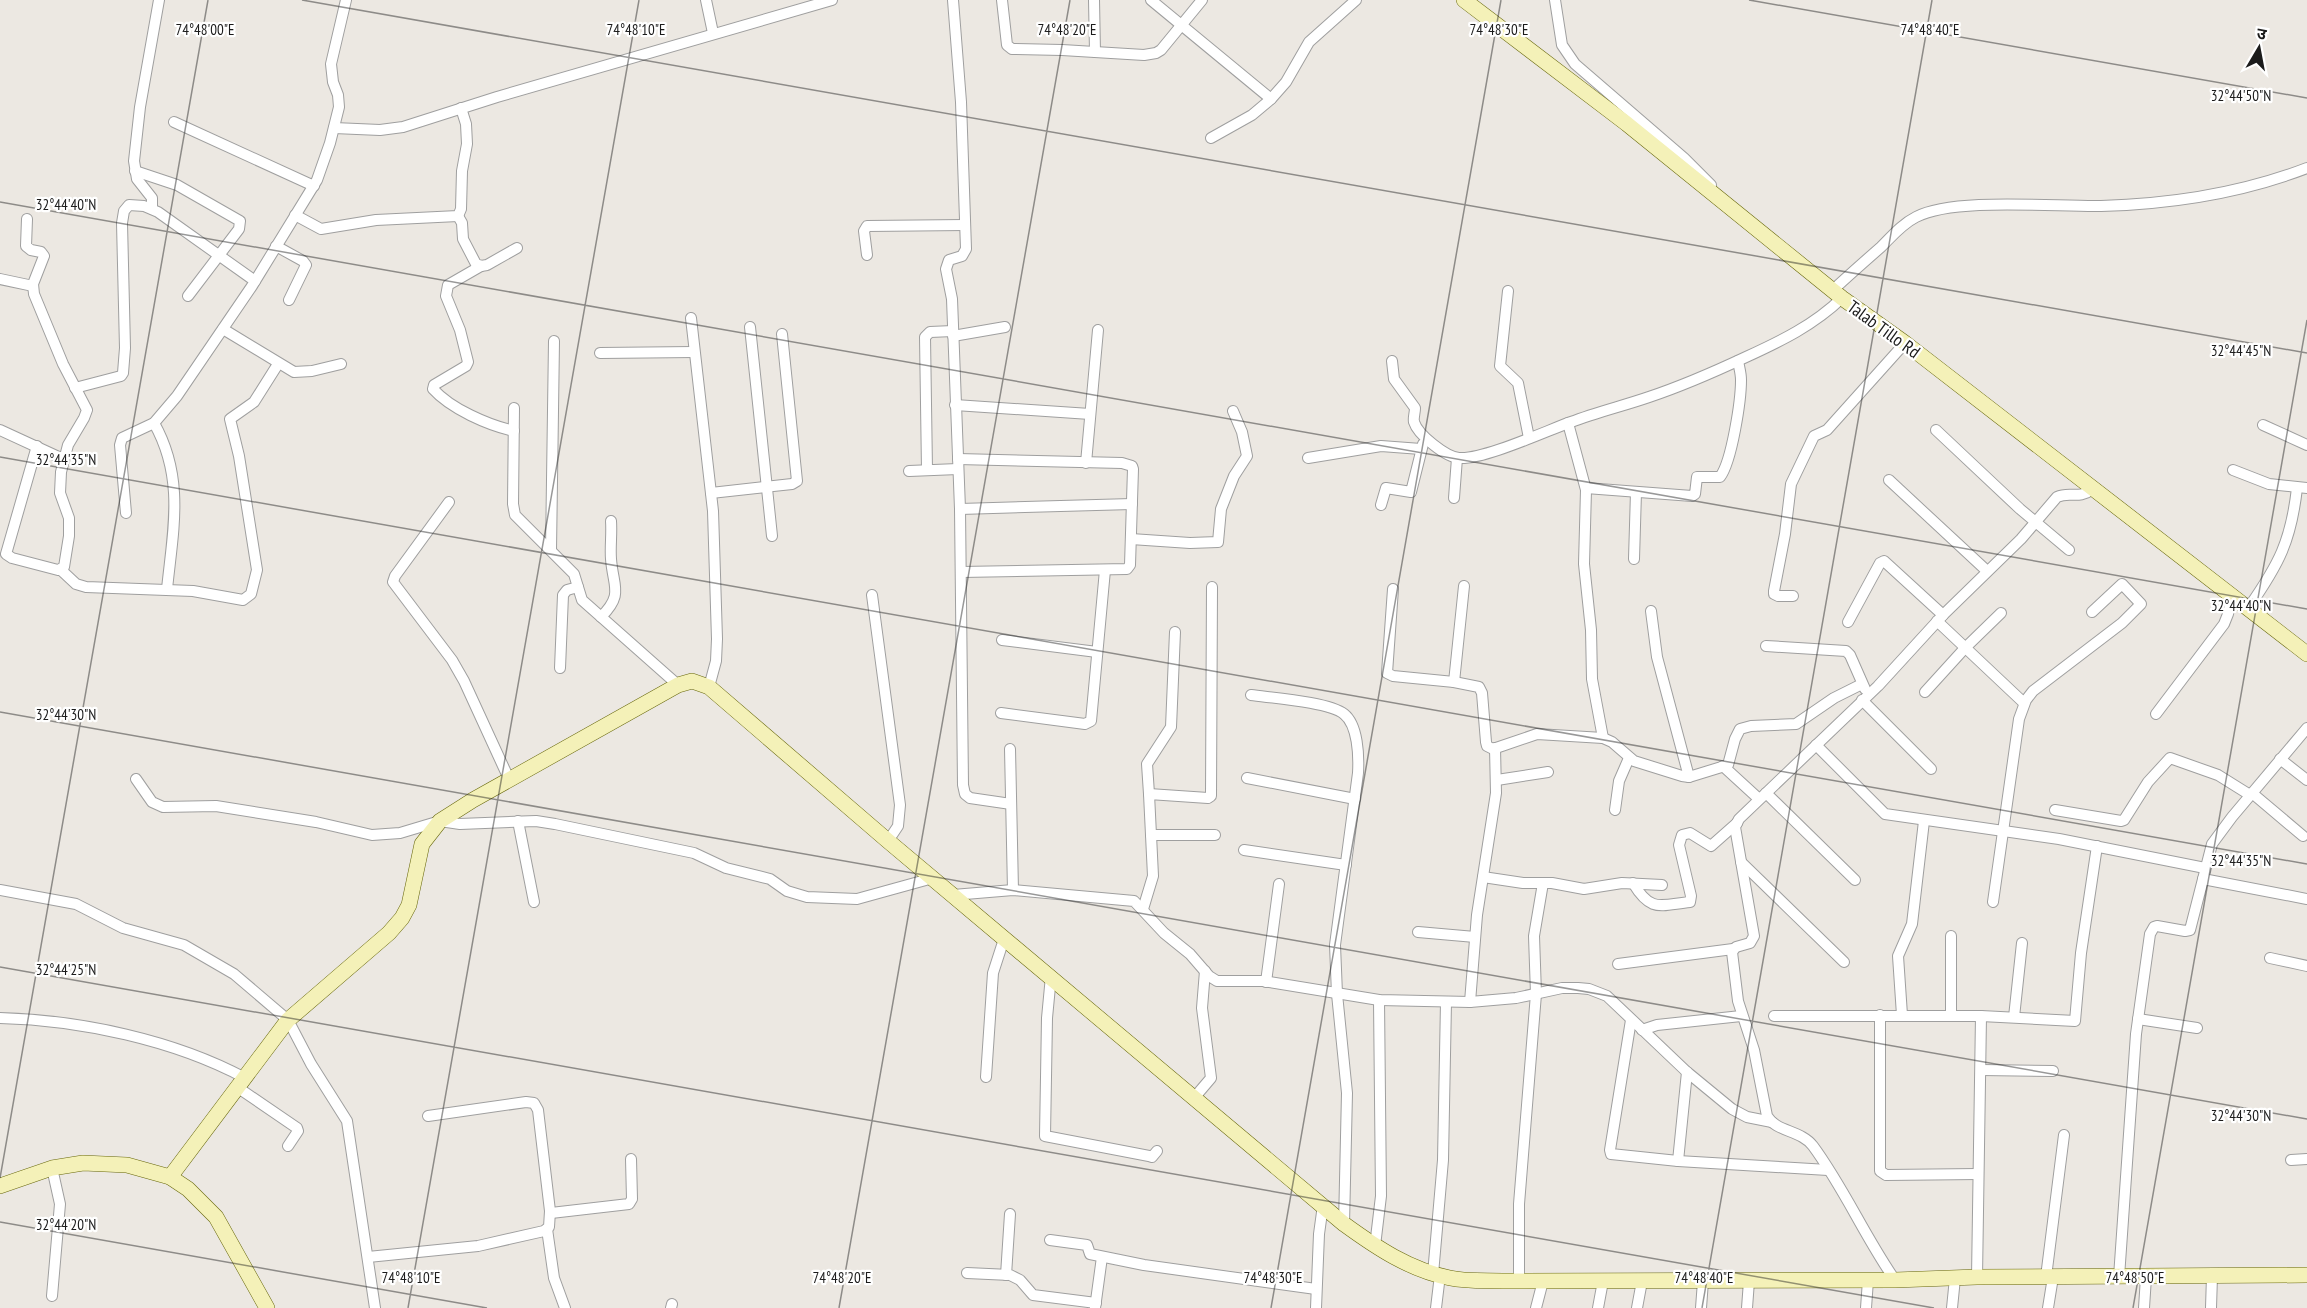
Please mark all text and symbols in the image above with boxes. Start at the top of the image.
north arrow [2229,18,2289,78]
text: 74°48'00"E [175,20,235,39]
text: 74°48'10"E [606,20,666,39]
text: 74°48'20"E [1037,20,1097,39]
text: 74°48'30"E [1469,20,1529,39]
text: 74°48'40"E [1900,20,1960,39]
text: उ [2255,23,2269,44]
text: 32°44'50"N [2211,86,2271,105]
text: 32°44'40"N [36,195,96,214]
street label: Talab Tillo Rd [1843,295,1925,363]
text: 32°44'45"N [2211,341,2271,360]
text: 32°44'35"N [36,450,96,469]
text: 32°44'40"N [2211,596,2271,615]
text: 32°44'30"N [36,705,96,724]
text: 32°44'35"N [2211,851,2271,870]
text: 32°44'25"N [36,960,96,979]
text: 32°44'30"N [2211,1106,2271,1125]
text: 32°44'20"N [36,1215,96,1234]
text: 74°48'10"E [381,1268,441,1287]
text: 74°48'20"E [812,1268,872,1287]
text: 74°48'30"E [1243,1268,1303,1287]
text: 74°48'40"E [1674,1268,1734,1287]
text: 74°48'50"E [2105,1268,2165,1287]

